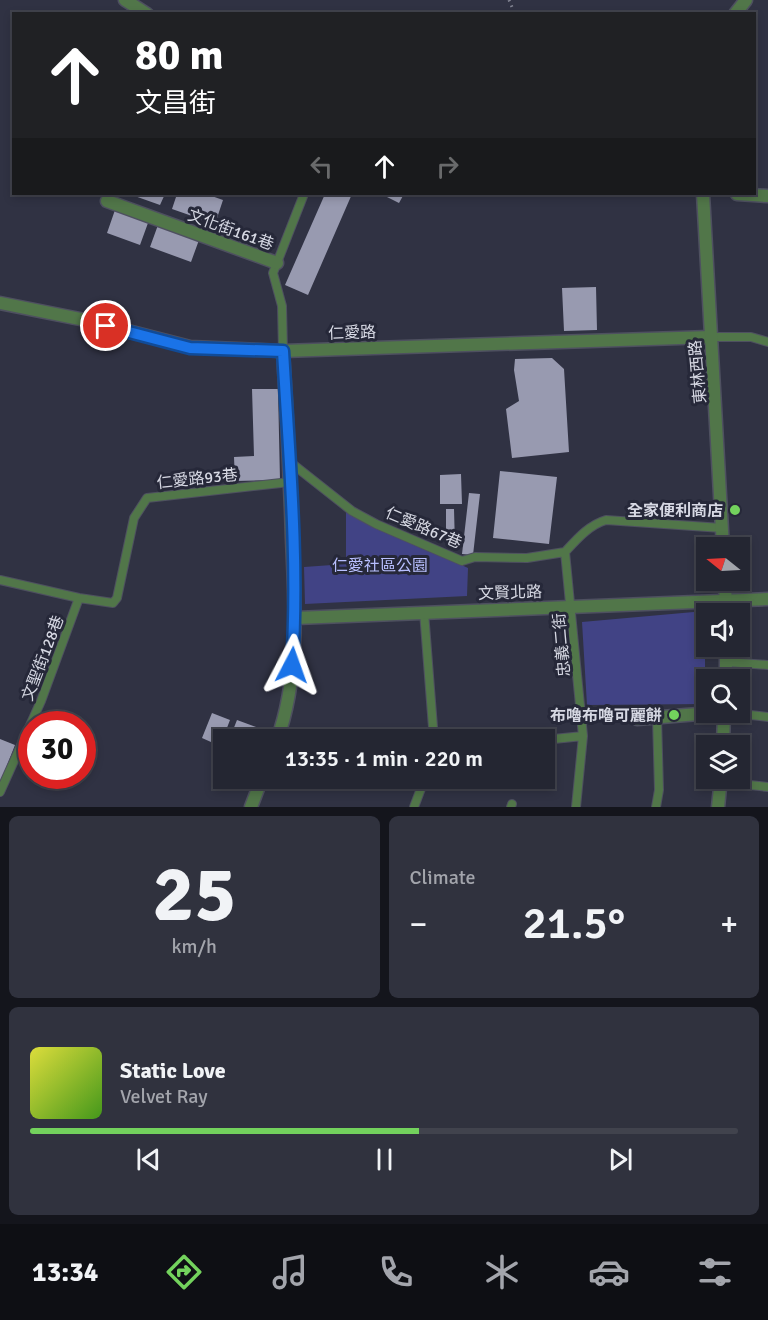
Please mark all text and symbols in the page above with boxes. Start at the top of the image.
text: 80 m [135,30,224,81]
icon: ahead [36,36,114,114]
text: 文昌街 [135,87,216,120]
icon: left [305,150,338,183]
icon: ahead [368,150,401,183]
icon: right [431,150,464,183]
street label: 文化街161巷 [185,205,276,255]
pin [80,300,131,351]
icon: arrive [89,309,122,342]
street label: 仁愛路 [328,322,376,344]
street label: 東林西路 [685,339,711,405]
street label: 仁愛路93巷 [156,465,239,493]
place label: 全家便利商店 [627,501,723,521]
street label: 仁愛路67巷 [382,503,465,553]
marker: 全家便利商店 [728,503,742,517]
north arrow [696,537,750,591]
map controls [696,537,750,789]
park label: 仁愛社區公園 [332,556,428,576]
street label: 文賢北路 [478,582,542,604]
button: sound [696,603,750,657]
street label: 忠義二街 [549,612,575,678]
street label: 文聖街128巷 [17,613,68,704]
position arrow [260,633,324,697]
button: search [696,669,750,723]
place label: 布嚕布嚕可麗餅 [550,706,662,726]
marker: 布嚕布嚕可麗餅 [667,708,681,722]
speed limit sign: 30 [18,711,96,789]
button: layers [696,735,750,789]
text: 13:35 · 1 min · 220 m [285,745,483,772]
text: 25 [152,847,236,943]
text: Climate [410,865,475,890]
text: 21.5° [522,896,625,951]
text: − [410,904,427,945]
text: + [720,904,738,945]
text: km/h [172,934,217,959]
text: Static Love [120,1057,226,1084]
text: Velvet Ray [120,1084,208,1109]
icon: previous [132,1143,165,1176]
icon: pause [368,1143,401,1176]
icon: next [604,1143,637,1176]
icon: directions [163,1251,205,1293]
icon: music [269,1251,311,1293]
icon: phone [375,1251,417,1293]
icon: climate [481,1251,523,1293]
icon: car [588,1251,630,1293]
icon: filters [694,1251,736,1293]
text: 13:34 [32,1256,98,1289]

